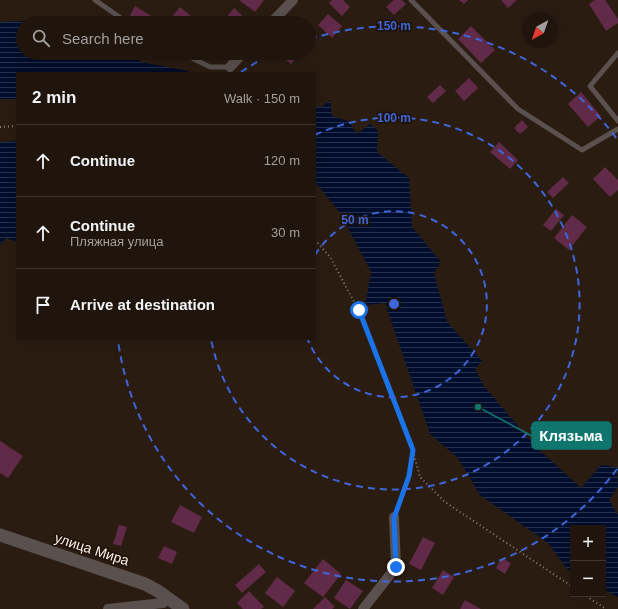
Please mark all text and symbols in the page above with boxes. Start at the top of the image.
north arrow [522,12,558,48]
search box [16,16,316,60]
text: 150 m [377,19,411,33]
icon: search [30,27,52,49]
text: Search here [62,30,144,47]
text: 2 min [32,88,76,107]
text: Walk · 150 m [224,91,300,106]
text: 100 m [377,111,411,125]
icon: ahead [32,150,54,172]
text: Continue [70,152,135,169]
text: 120 m [264,153,300,168]
text: 50 m [341,213,369,227]
text: Continue [70,217,135,234]
icon: ahead [32,222,54,244]
text: 30 m [271,225,300,240]
text: Пляжная улица [70,234,163,249]
icon: arrive [32,294,54,316]
text: Arrive at destination [70,296,215,313]
centre of rings [387,297,401,311]
route start [350,301,368,319]
callout: Клязьма [532,422,611,449]
text: Клязьма [539,427,603,444]
map controls [570,525,606,597]
button: + [570,525,606,561]
street label: улица Мира [53,529,131,569]
route end [387,558,405,576]
button: − [570,561,606,597]

